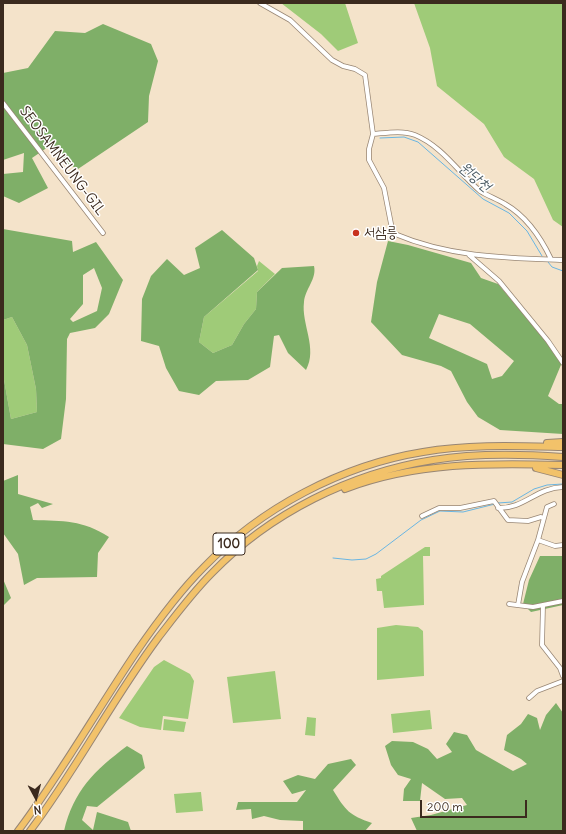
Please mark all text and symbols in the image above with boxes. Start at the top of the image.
street label: SEOSAMNEUNG-GIL [16,103,108,219]
water label: 원당천 [455,158,495,196]
place label: 서삼릉 [364,225,398,241]
marker: 서삼릉 [351,228,361,238]
road number: 100 [213,533,245,555]
north arrow [16,778,56,818]
scale bar [422,792,529,818]
text: 200 m [427,799,463,814]
text: N [33,802,42,817]

